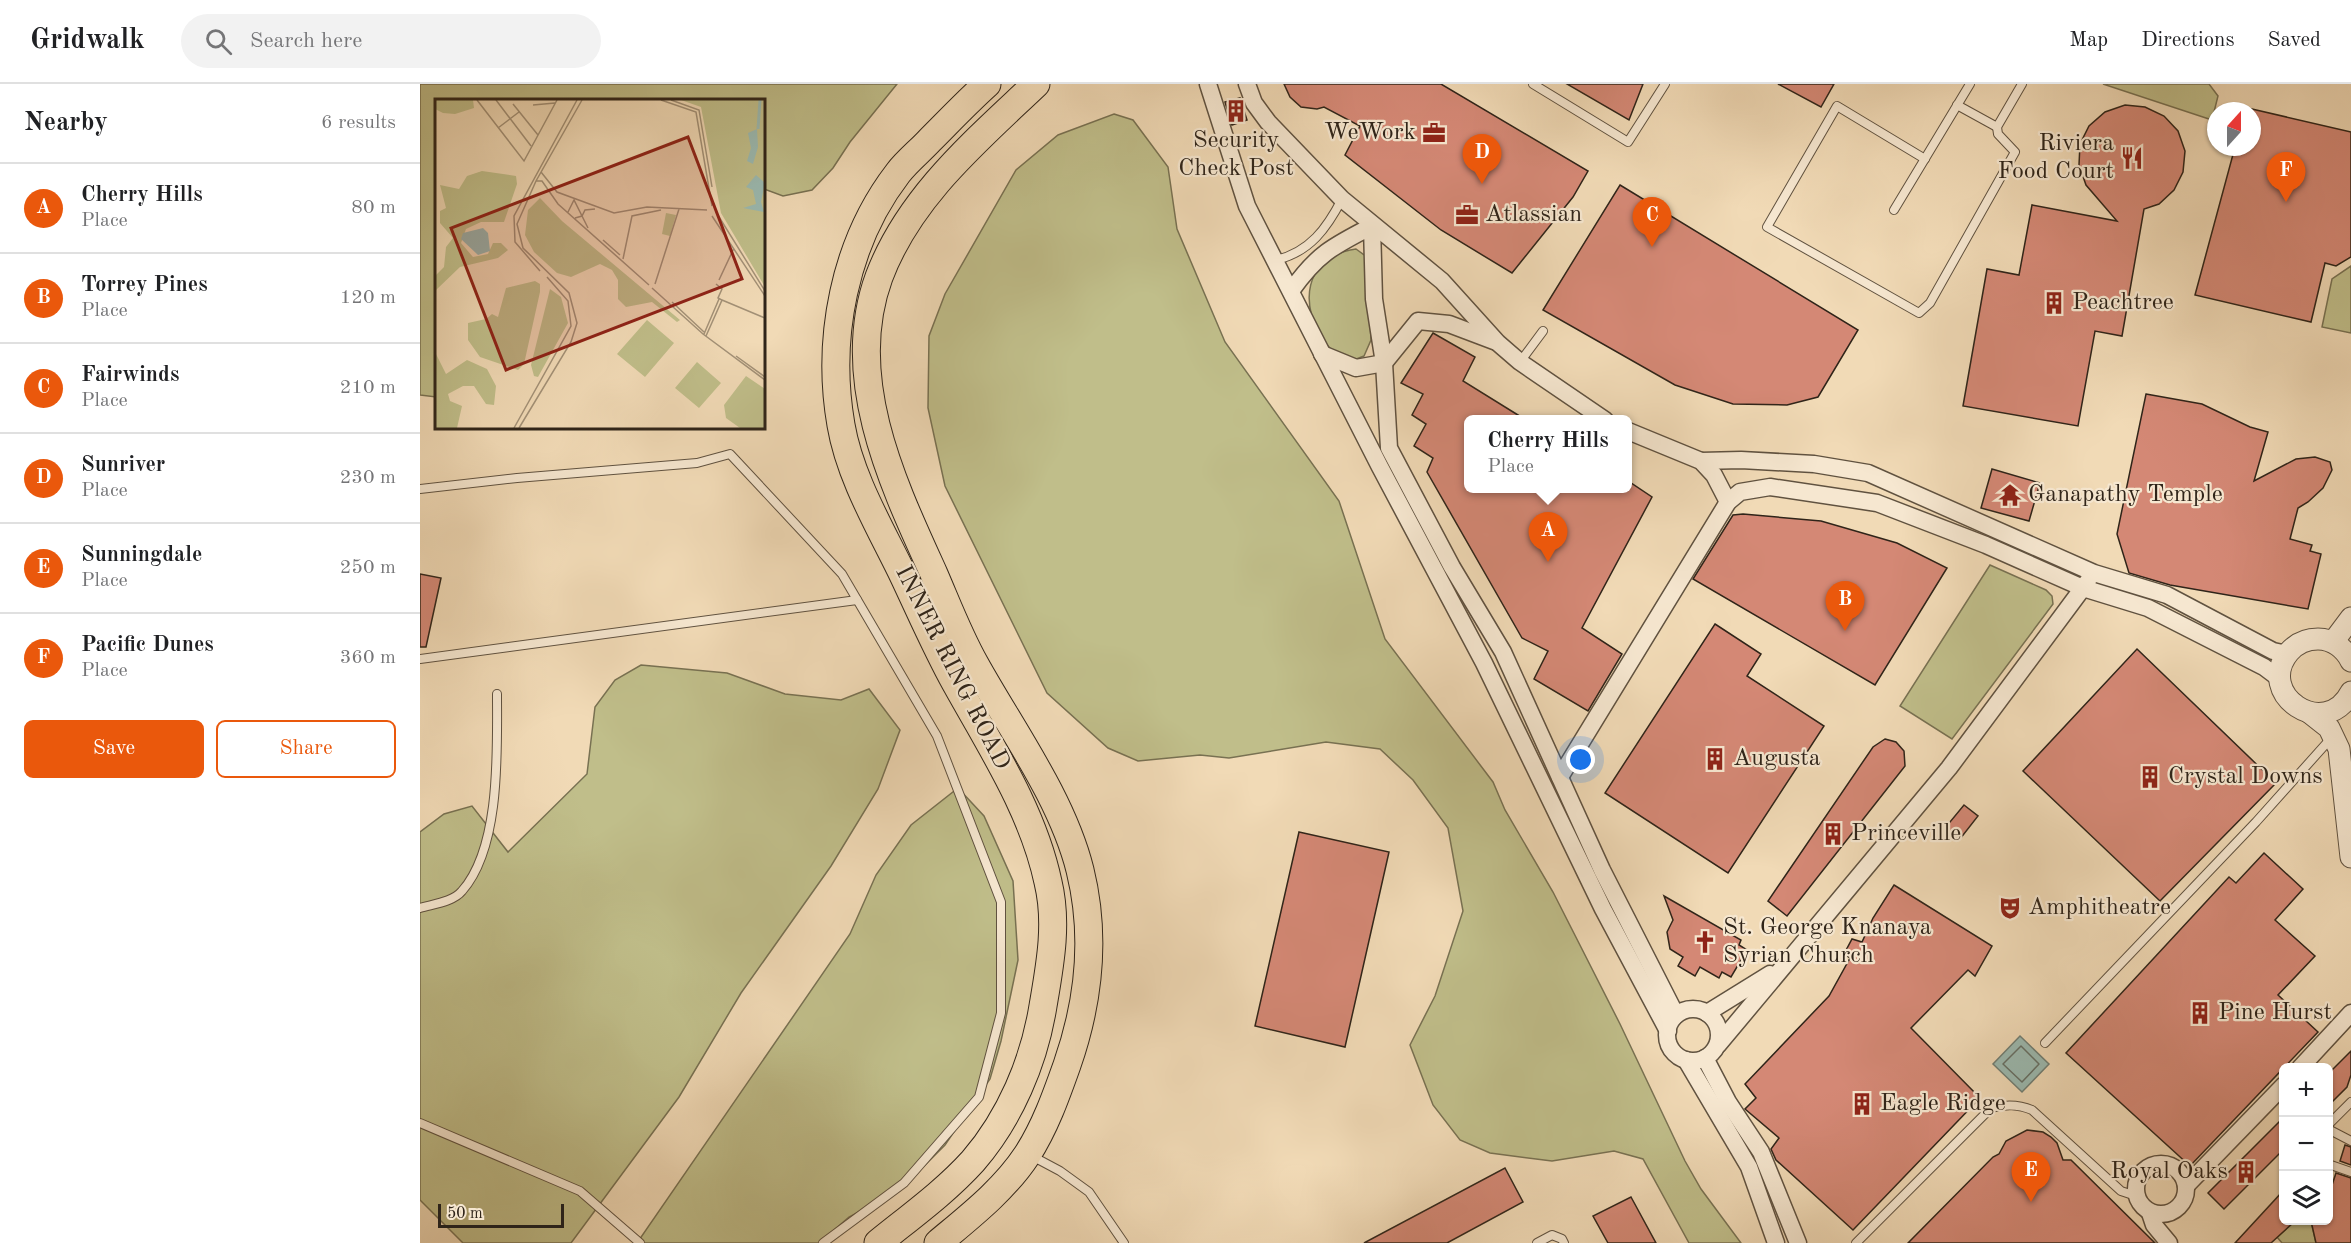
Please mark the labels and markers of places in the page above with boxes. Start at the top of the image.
building icon: Security Check Post [1223,98,1249,124]
office icon: WeWork [1421,120,1447,146]
place label: WeWork [1324,121,1416,145]
place label: Security Check Post [1178,129,1294,181]
place label: Riviera Food Court [1997,132,2114,184]
pin: D [1462,135,1502,184]
restaurant icon: Riviera Food Court [2119,145,2145,171]
pin: F [2266,152,2306,202]
pin: C [1632,198,1672,247]
office icon: Atlassian [1454,202,1480,228]
place label: Atlassian [1485,203,1582,227]
building icon: Peachtree [2041,290,2067,316]
place label: Peachtree [2072,291,2174,315]
temple icon: Ganapathy Temple [1997,482,2023,508]
place label: Ganapathy Temple [2028,483,2223,507]
pin: A [1528,512,1568,562]
pin: B [1826,582,1864,631]
building icon: Augusta [1702,746,1728,772]
place label: Augusta [1733,747,1821,771]
building icon: Crystal Downs [2137,764,2163,790]
place label: Crystal Downs [2168,765,2323,789]
building icon: Princeville [1820,821,1846,847]
place label: Princeville [1851,822,1961,846]
theatre icon: Amphitheatre [1997,895,2023,921]
place label: Amphitheatre [2028,896,2171,920]
place label: St. George Knanaya Syrian Church [1723,916,1932,968]
church icon: St. George Knanaya Syrian Church [1692,929,1718,955]
building icon: Pine Hurst [2187,1000,2213,1026]
place label: Pine Hurst [2218,1001,2332,1025]
building icon: Eagle Ridge [1849,1091,1875,1117]
place label: Eagle Ridge [1880,1092,2006,1116]
pin: E [2012,1152,2050,1202]
building icon: Royal Oaks [2233,1159,2259,1185]
place label: Royal Oaks [2110,1160,2228,1184]

